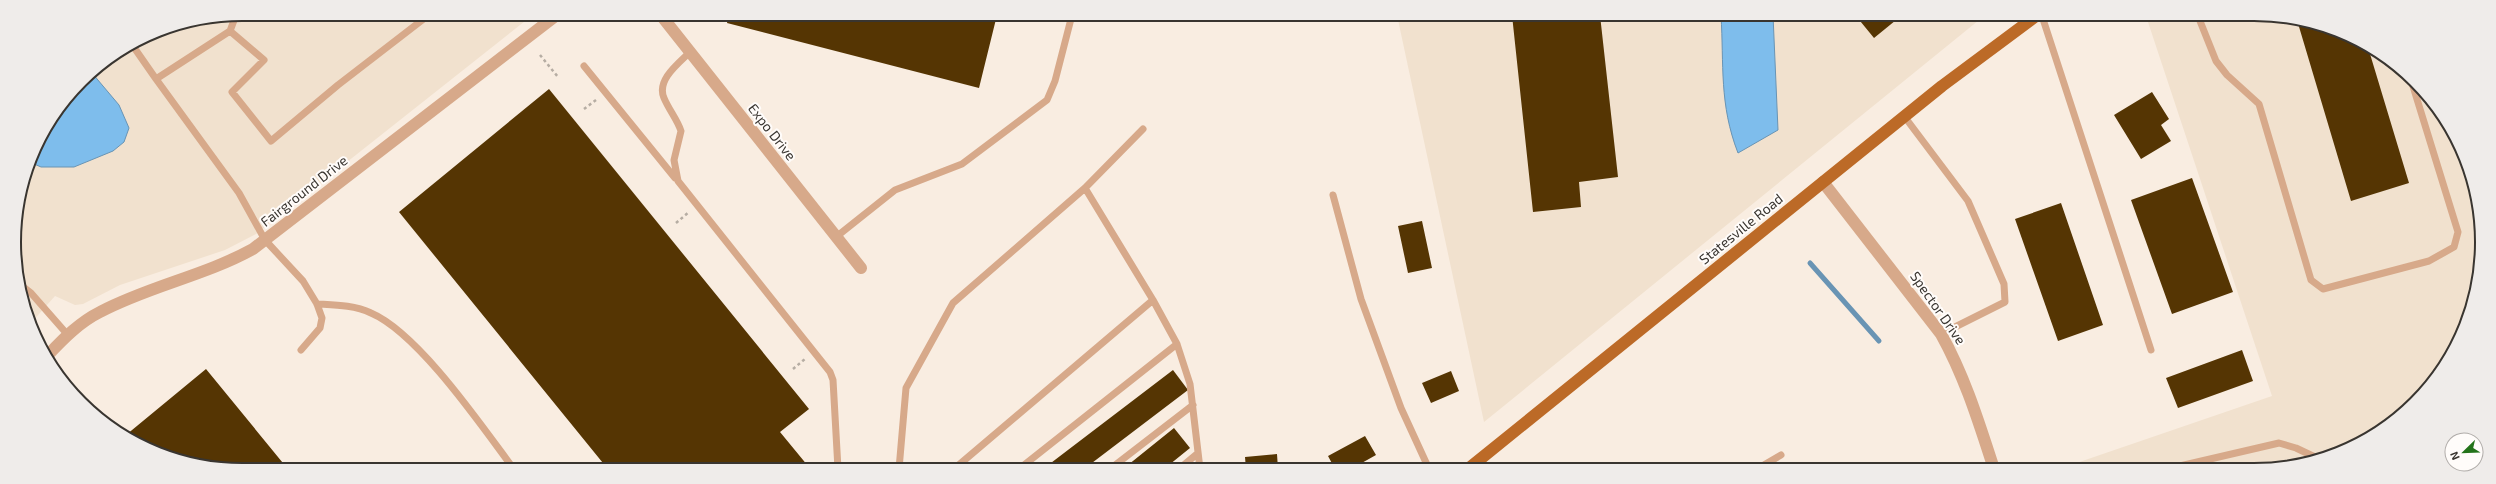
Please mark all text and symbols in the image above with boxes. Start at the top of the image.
street label: Expo Drive [745,100,800,164]
street label: Fairground Drive [257,151,351,230]
street label: Statesville Road [1695,190,1786,268]
street label: Spector Drive [1907,268,1970,348]
north arrow [2444,432,2484,472]
text: N [2447,450,2462,462]

